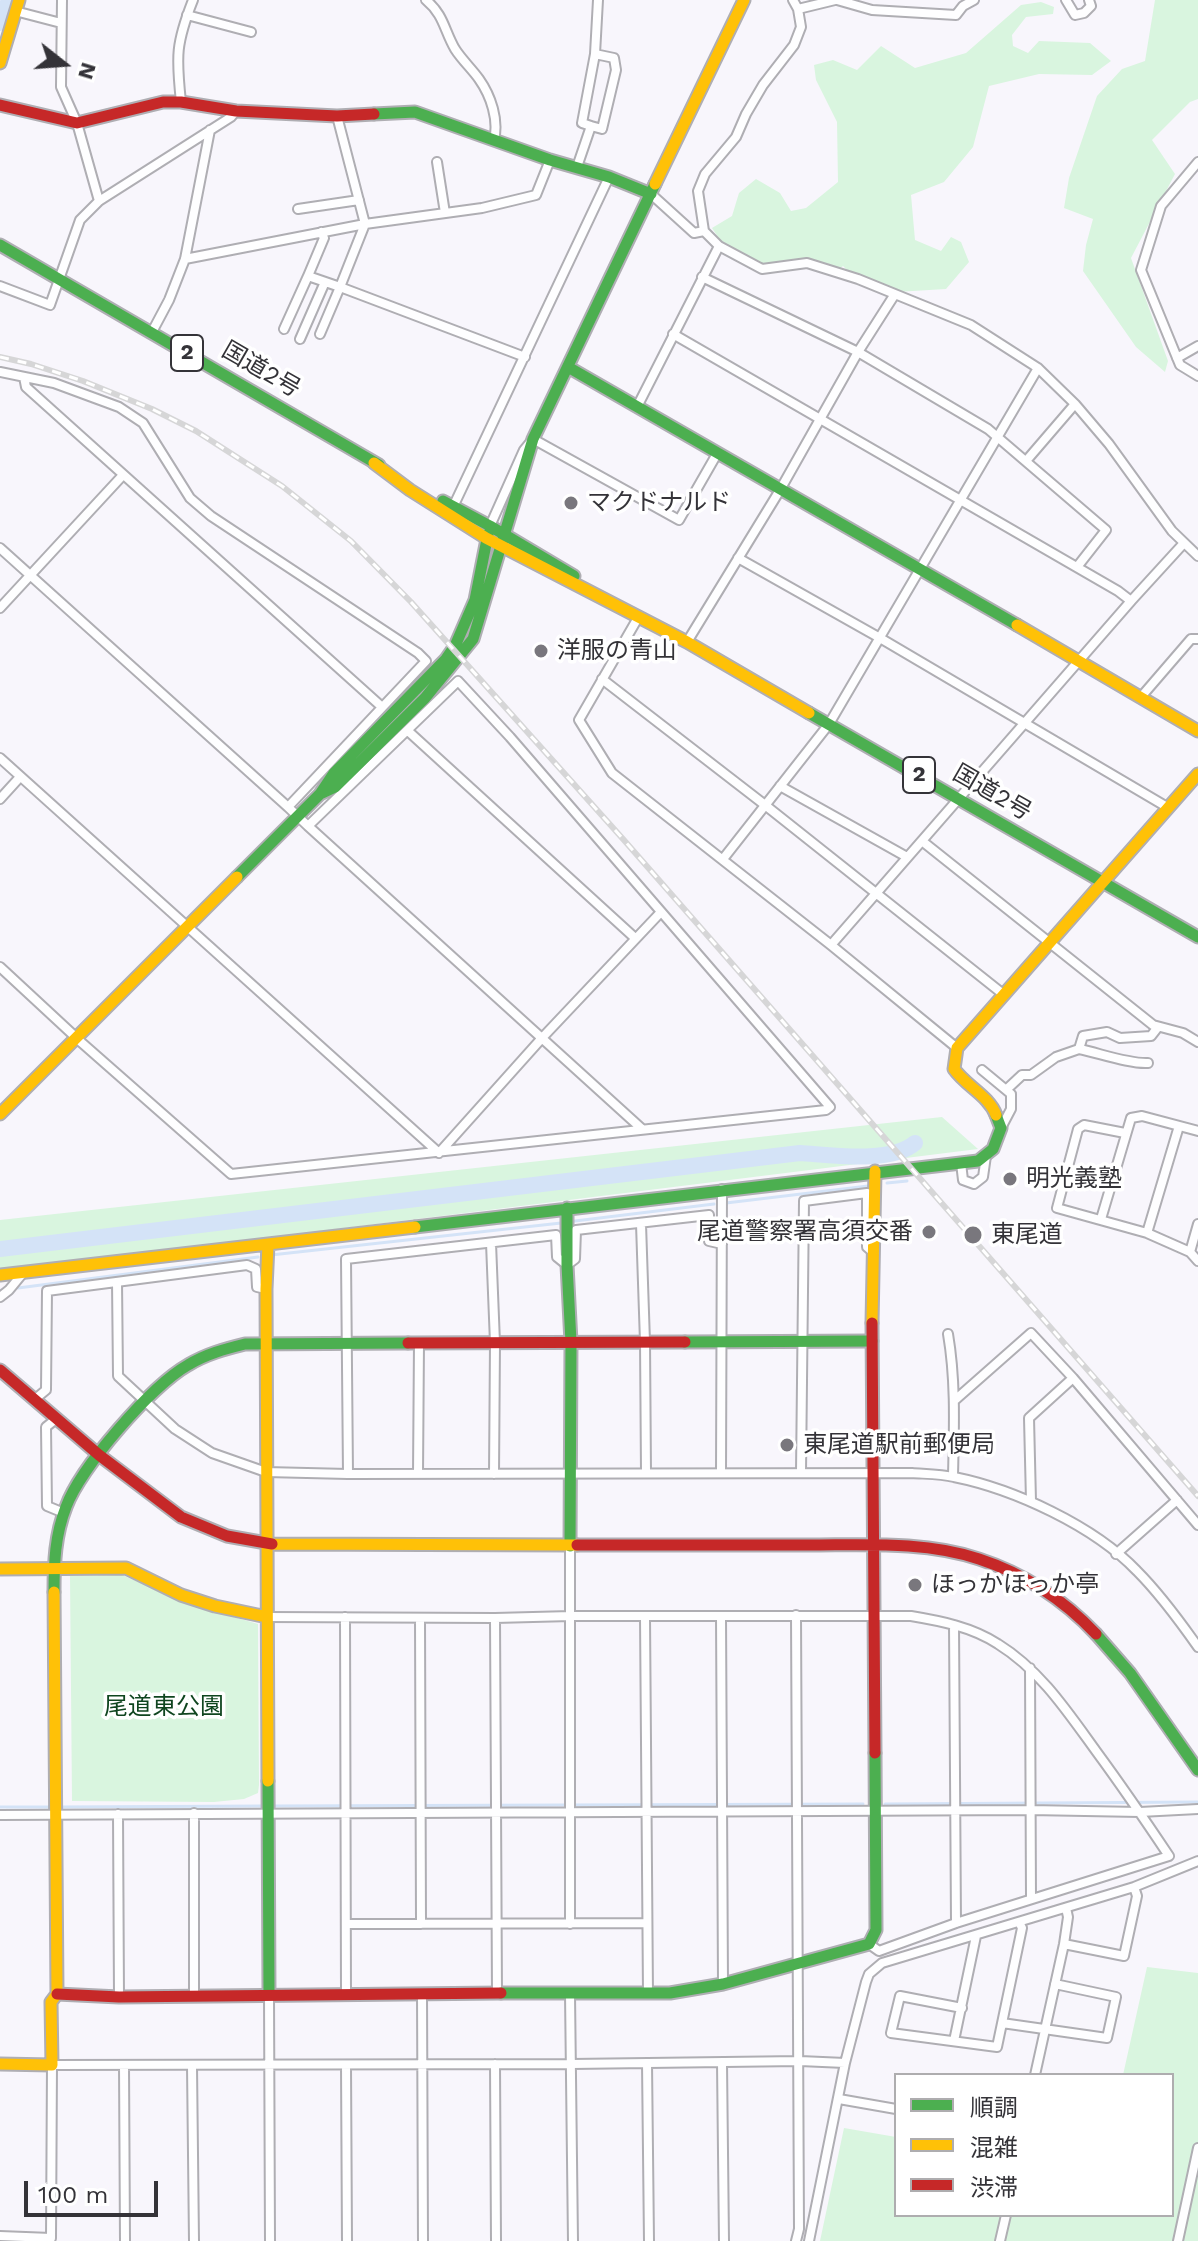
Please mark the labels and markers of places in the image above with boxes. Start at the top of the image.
place label: マクドナルド [587,489,731,517]
marker: マクドナルド [562,494,580,512]
place label: 洋服の青山 [557,637,677,665]
marker: 洋服の青山 [532,642,550,660]
place label: 明光義塾 [1026,1165,1122,1193]
marker: 明光義塾 [1001,1170,1019,1188]
place label: 尾道警察署高須交番 [697,1218,913,1246]
place label: 東尾道 [991,1221,1063,1249]
marker: 尾道警察署高須交番 [920,1223,938,1241]
marker: 東尾道 [962,1224,984,1246]
place label: 東尾道駅前郵便局 [803,1431,995,1459]
marker: 東尾道駅前郵便局 [778,1436,796,1454]
place label: ほっかほっか亭 [931,1571,1099,1599]
marker: ほっかほっか亭 [906,1576,924,1594]

